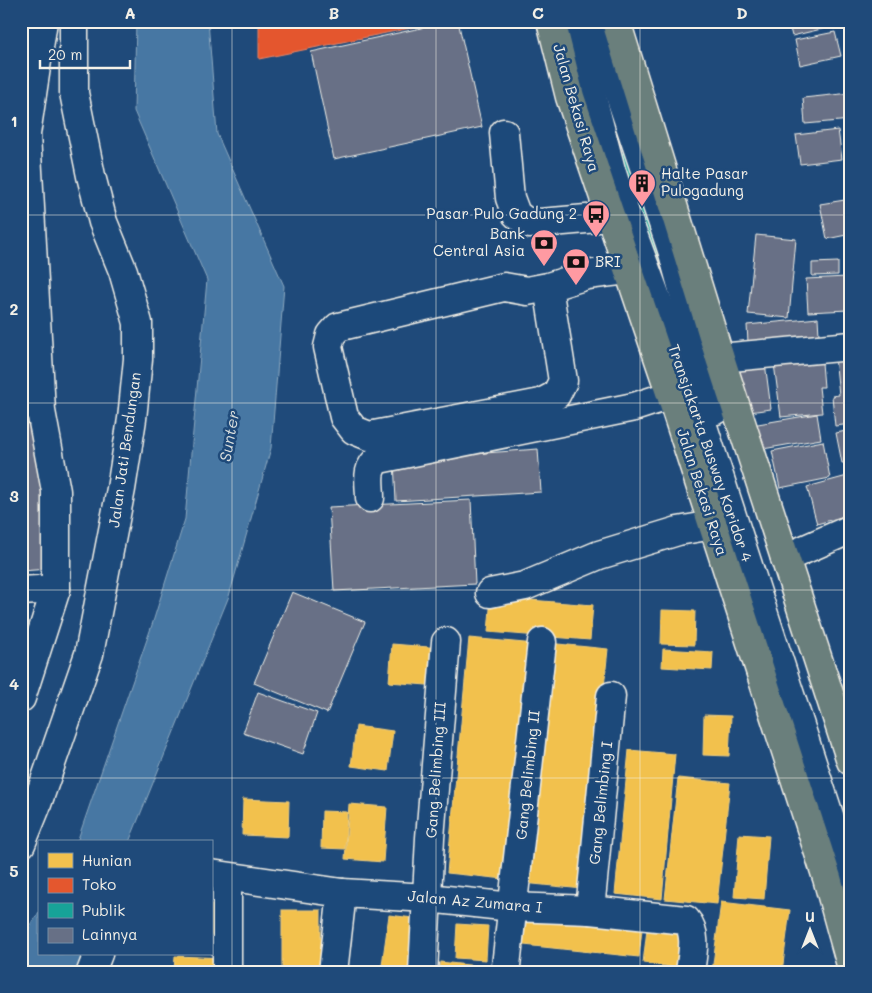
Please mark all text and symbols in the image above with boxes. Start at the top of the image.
text: A [124,2,136,23]
text: B [329,2,339,23]
text: C [532,2,544,23]
text: D [736,2,748,23]
scale bar [40,38,130,70]
street label: Jalan Bekasi Raya [549,41,605,174]
text: 20 m [48,44,82,64]
text: 1 [10,110,18,131]
place label: Halte Pasar Pulogadung [661,163,748,200]
building icon: Halte Pasar Pulogadung [627,168,657,207]
bus stop icon: Pasar Pulo Gadung 2 [581,199,611,238]
place label: Pasar Pulo Gadung 2 [426,203,577,223]
place label: Bank Central Asia [433,223,525,260]
bank icon: Bank Central Asia [529,228,559,267]
bank icon: BRI [561,247,591,286]
place label: BRI [595,251,621,271]
text: 2 [10,298,19,319]
street label: Transjakarta Busway Koridor 4 [664,341,758,564]
street label: Jalan Jati Bendungan [103,371,145,529]
water label: Sunter [214,409,243,463]
street label: Jalan Bekasi Raya [673,426,733,558]
text: 3 [9,485,19,506]
text: 4 [9,673,19,694]
street label: Gang Belimbing III [420,701,450,839]
street label: Gang Belimbing II [510,709,544,841]
street label: Gang Belimbing I [584,740,616,865]
legend [38,840,212,956]
text: Hunian [82,850,131,870]
text: 5 [9,860,19,881]
text: Toko [82,874,116,894]
street label: Jalan Az Zumara I [407,885,544,917]
text: Publik [82,900,125,920]
north arrow [784,906,834,956]
text: U [805,907,815,926]
text: Lainnya [82,924,138,944]

